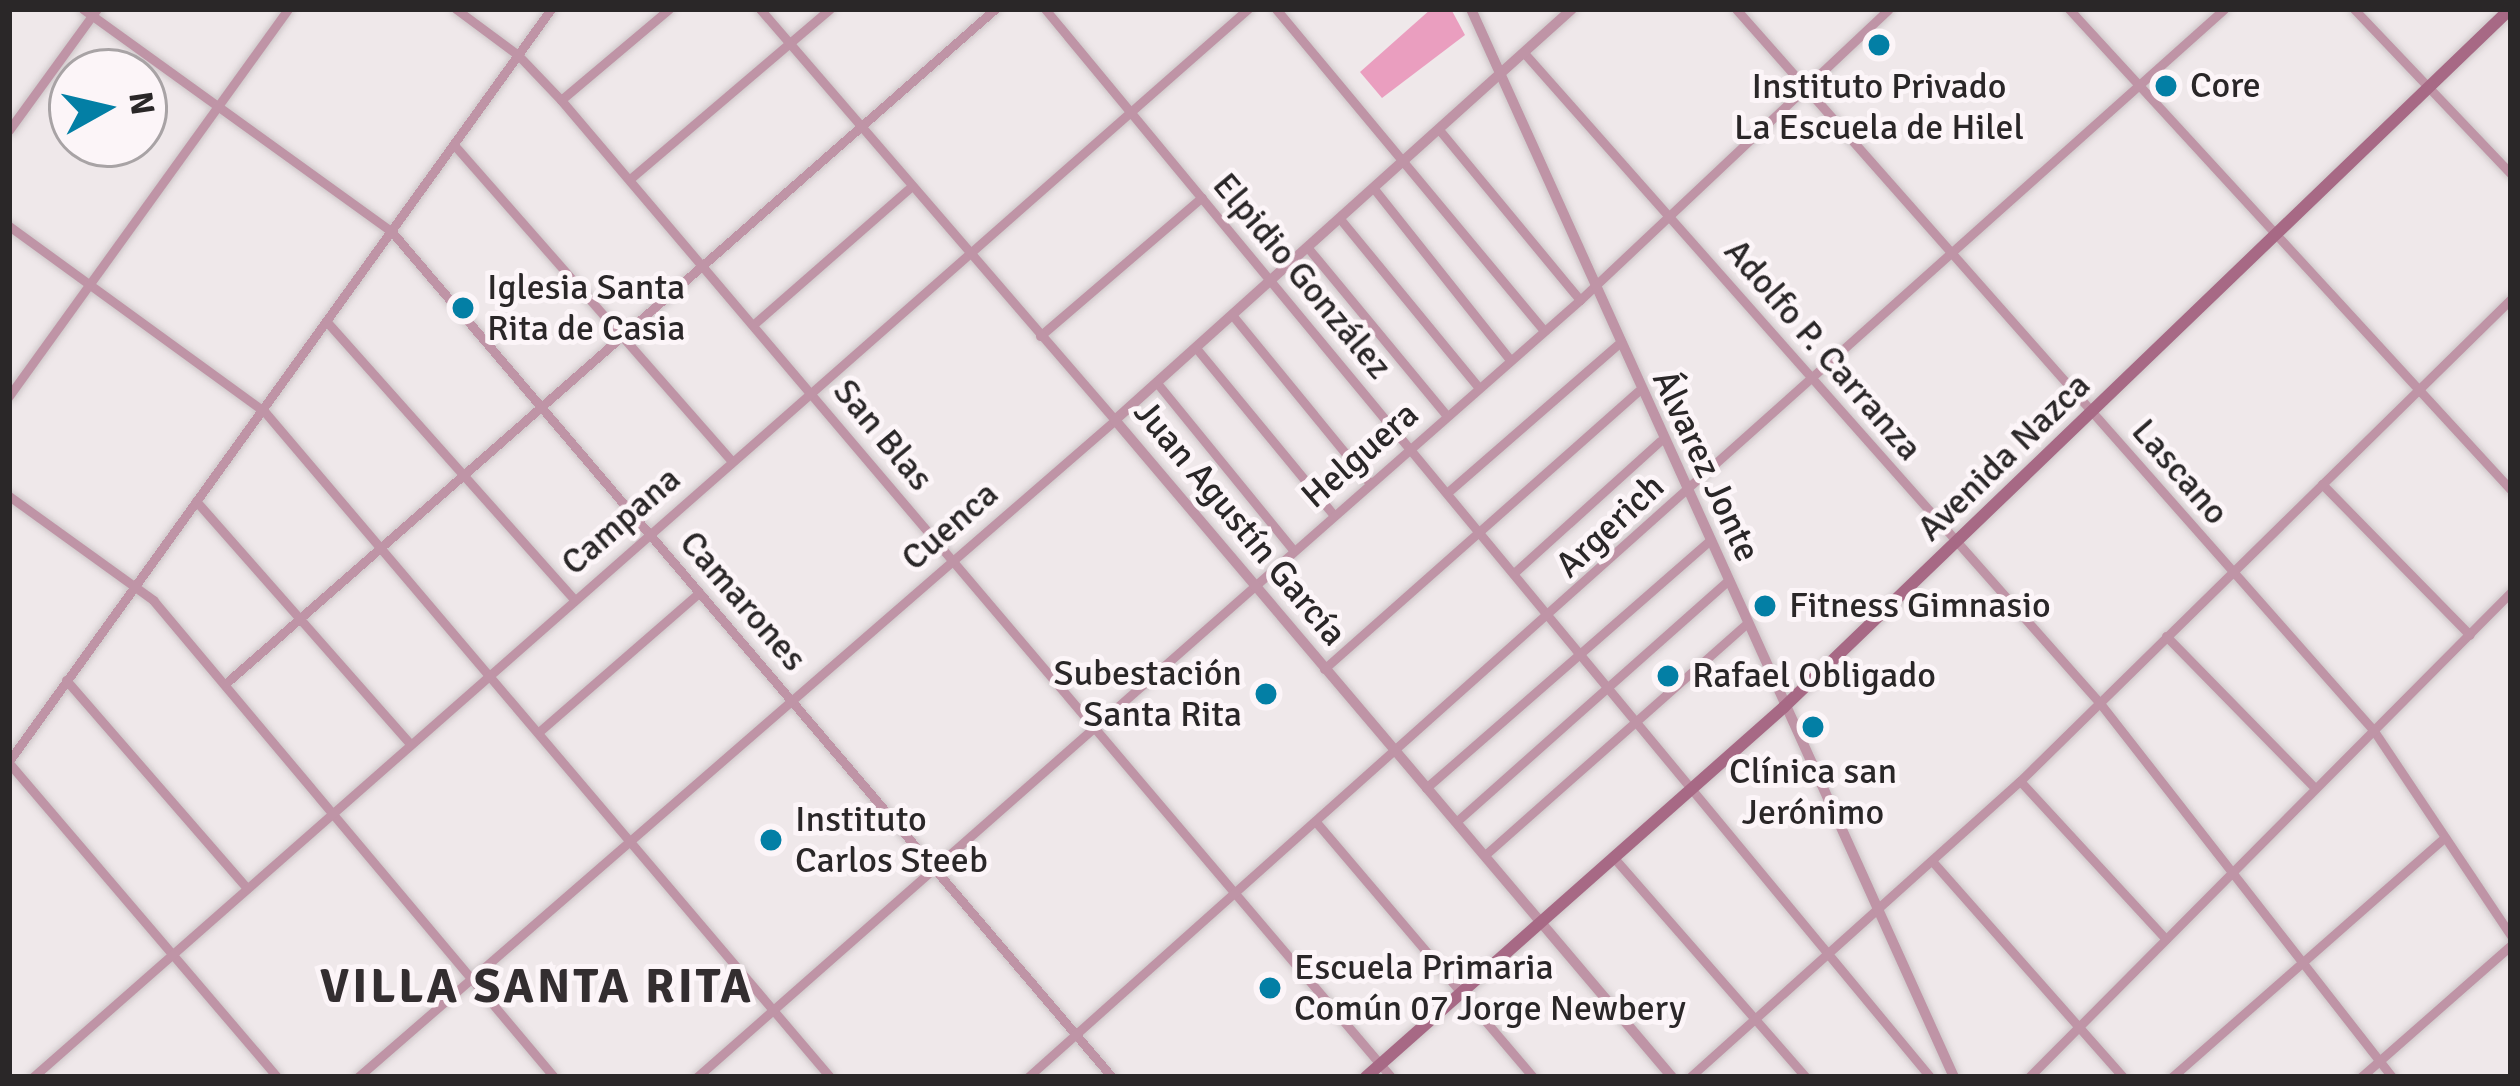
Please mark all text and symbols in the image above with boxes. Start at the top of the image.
marker: Instituto Privado La Escuela de Hilel [1866,32,1892,58]
north arrow [48,48,168,168]
place label: Instituto Privado La Escuela de Hilel [1734,64,2024,149]
place label: Core [2190,64,2261,108]
marker: Core [2153,73,2179,99]
text: N [119,89,163,118]
street label: Elpidio González [1203,164,1401,388]
street label: Adolfo P. Carranza [1715,230,1931,470]
place label: Iglesia Santa Rita de Casia [487,265,686,350]
marker: Iglesia Santa Rita de Casia [450,295,476,321]
street label: Álvarez Jonte [1643,364,1769,568]
street label: Avenida Nazca [1909,364,2099,550]
street label: San Blas [824,370,942,500]
street label: Juan Agustín García [1125,391,1355,655]
street label: Helguera [1293,393,1427,517]
street label: Lascano [2122,410,2238,534]
street label: Campana [553,458,689,584]
street label: Argerich [1547,465,1673,587]
street label: Cuenca [893,472,1007,580]
street label: Camarones [670,522,816,680]
place label: Fitness Gimnasio [1789,584,2051,628]
marker: Fitness Gimnasio [1752,593,1778,619]
place label: Subestación Santa Rita [1053,651,1242,736]
place label: Rafael Obligado [1692,654,1936,698]
marker: Rafael Obligado [1655,663,1681,689]
marker: Subestación Santa Rita [1253,681,1279,707]
marker: Clínica san Jerónimo [1797,711,1829,743]
place label: Clínica san Jerónimo [1729,749,1897,834]
place label: Instituto Carlos Steeb [795,797,988,882]
marker: Instituto Carlos Steeb [758,827,784,853]
place label: Escuela Primaria Común 07 Jorge Newbery [1294,945,1686,1030]
district label: VILLA SANTA RITA [320,958,754,1016]
marker: Escuela Primaria Común 07 Jorge Newbery [1257,975,1283,1001]

